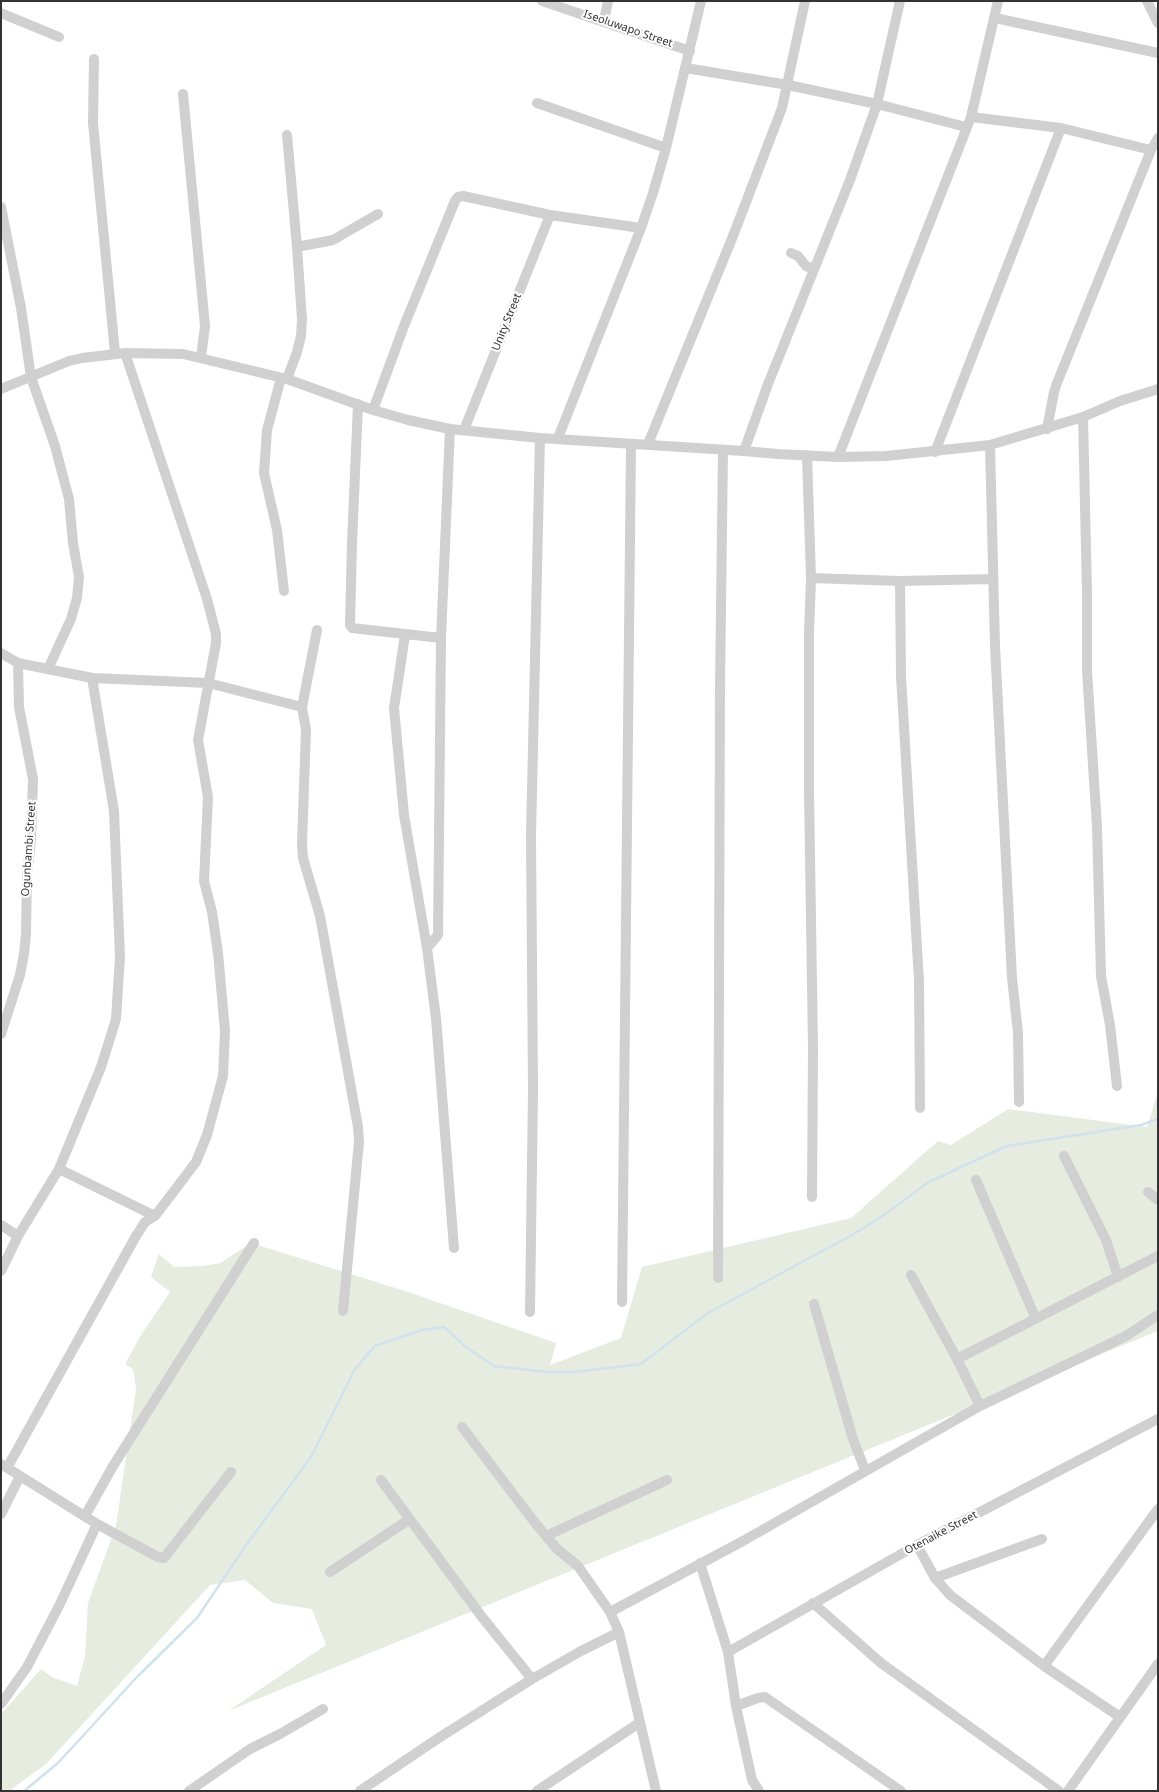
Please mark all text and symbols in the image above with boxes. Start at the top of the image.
street label: Iseoluwapo Street [582,8,674,50]
street label: Unity Street [489,291,525,353]
street label: Ogunbambi Street [19,801,39,897]
street label: Otenaike Street [902,1508,980,1558]

